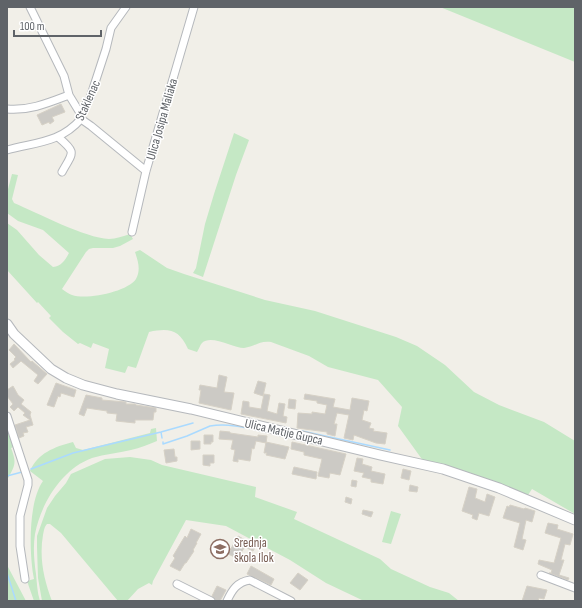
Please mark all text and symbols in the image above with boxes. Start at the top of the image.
scale bar [14,12,101,38]
text: 100 m [20,19,45,34]
street label: Ulica Josipa Maliaka [143,77,181,162]
street label: Staklenac [72,78,104,123]
street label: Ulica Matije Gupca [243,415,324,449]
place label: Srednja škola Ilok [234,535,274,566]
school or university icon: Srednja škola Ilok [209,538,231,560]

